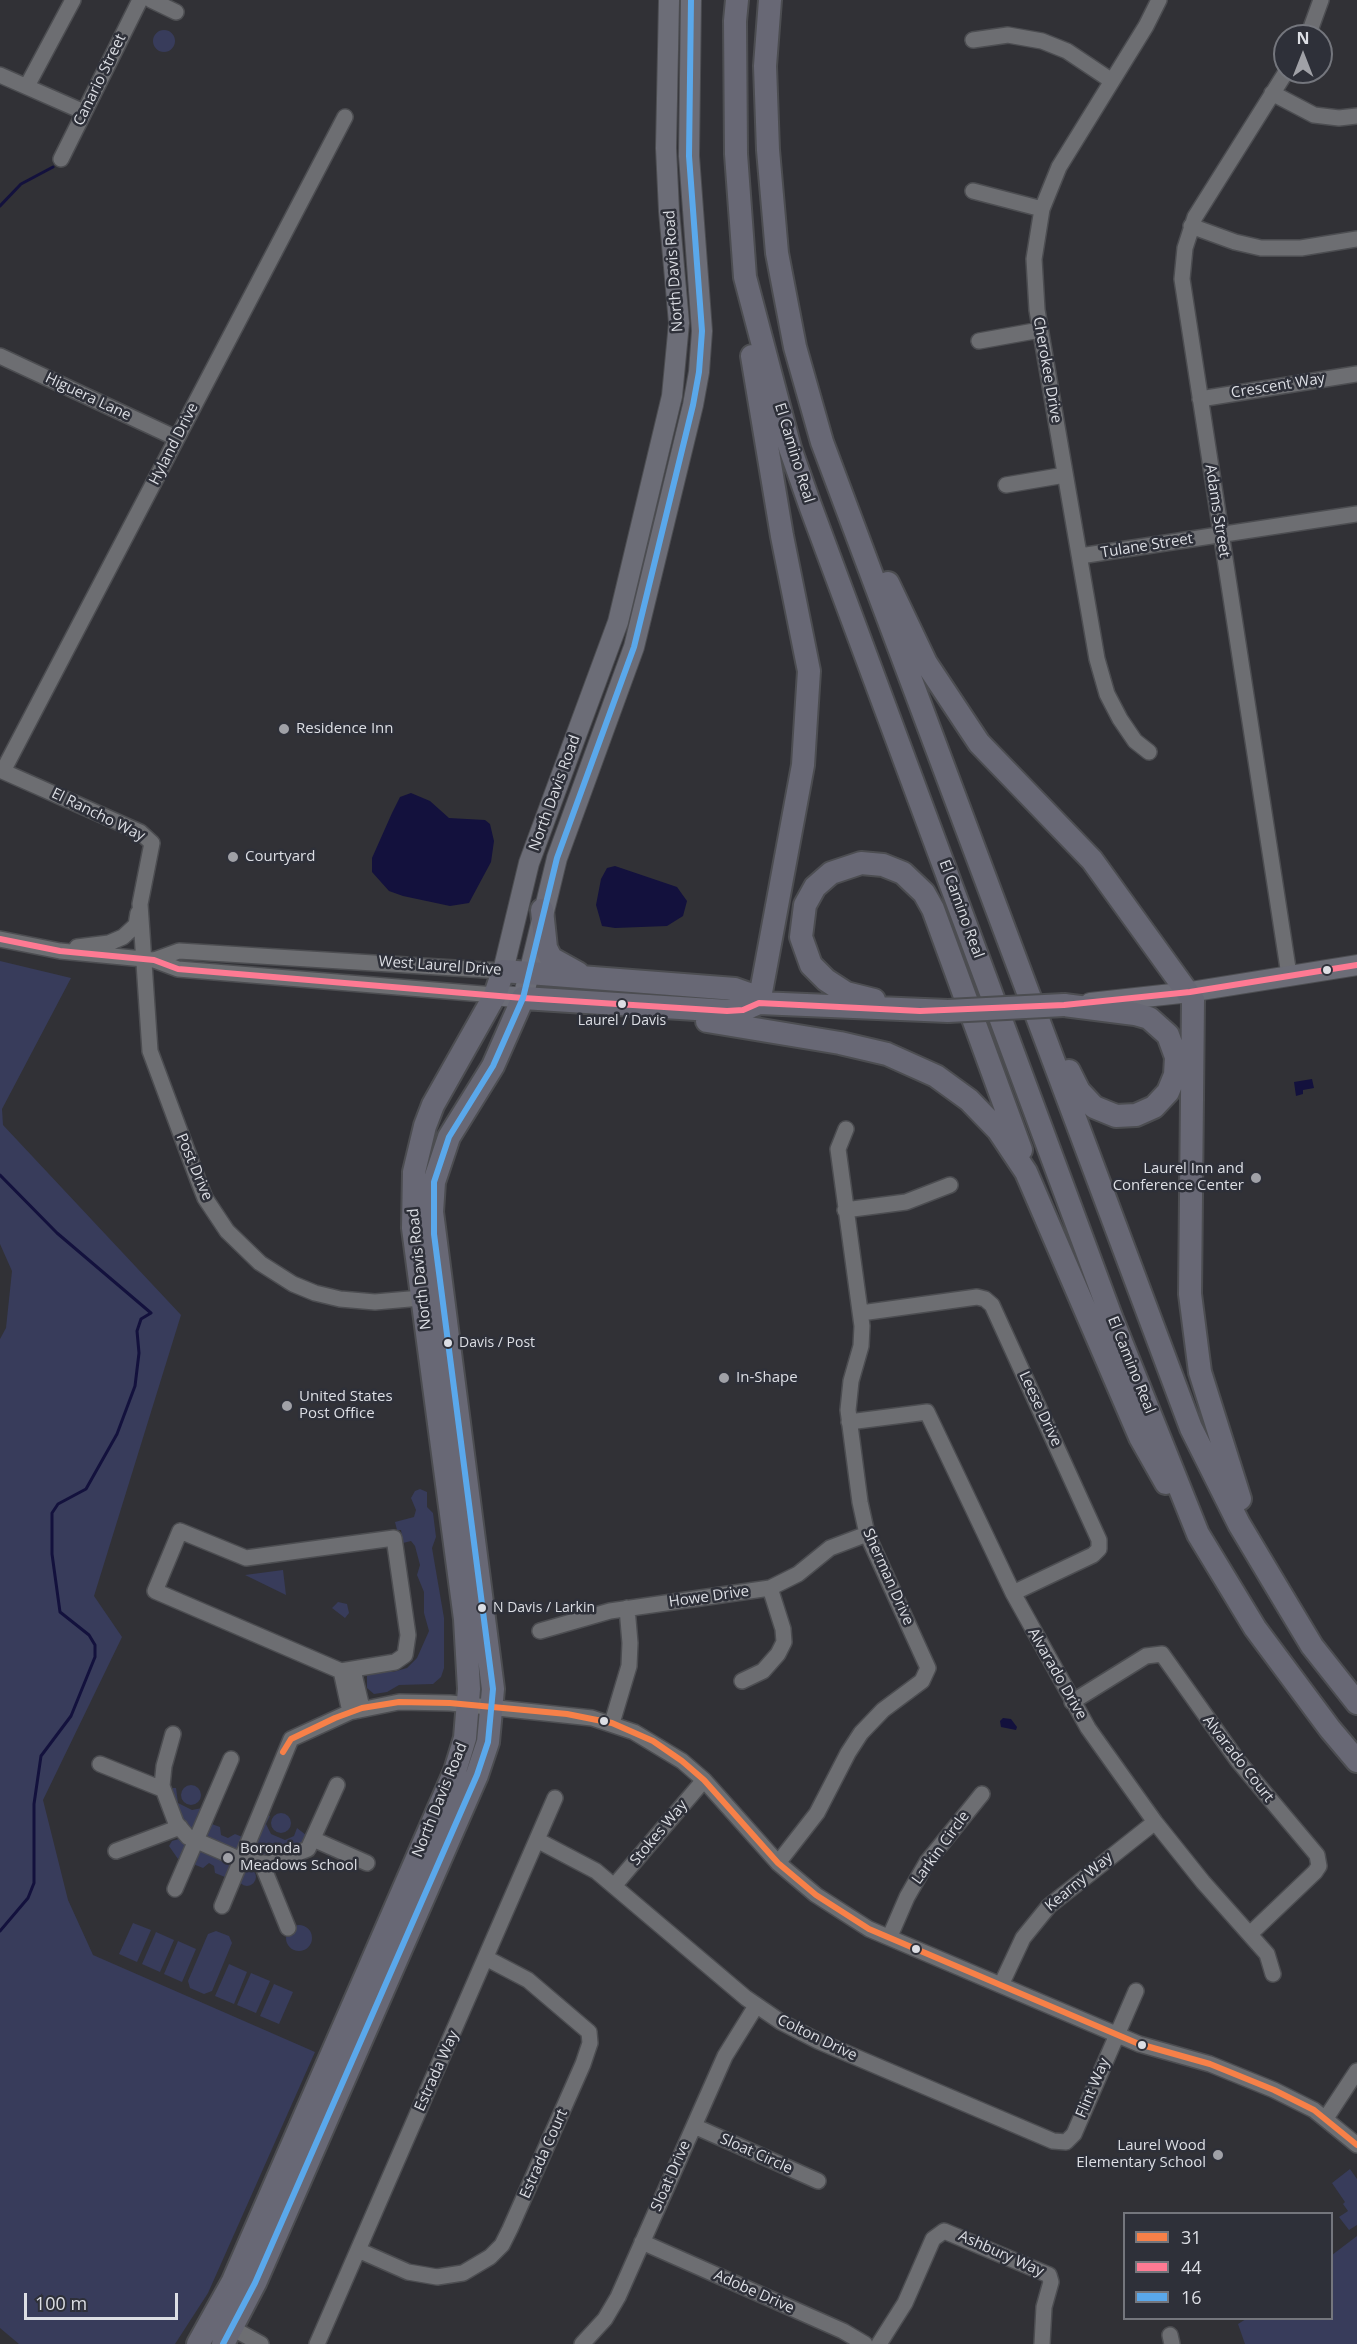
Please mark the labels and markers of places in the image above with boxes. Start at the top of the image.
place label: Residence Inn [296,720,394,738]
marker: Residence Inn [277,722,291,736]
place label: Courtyard [245,848,315,866]
marker: Courtyard [226,850,240,864]
unlabelled marker [1321,964,1333,976]
marker: Laurel / Davis [616,998,628,1010]
place label: Laurel / Davis [578,1013,666,1029]
place label: Laurel Inn and Conference Center [1113,1160,1244,1195]
marker: Laurel Inn and Conference Center [1249,1171,1263,1185]
place label: Davis / Post [459,1335,535,1351]
marker: Davis / Post [442,1337,454,1349]
place label: In-Shape [736,1369,798,1387]
marker: In-Shape [717,1371,731,1385]
place label: United States Post Office [299,1388,393,1423]
marker: United States Post Office [280,1399,294,1413]
place label: N Davis / Larkin [493,1600,595,1616]
marker: N Davis / Larkin [476,1602,488,1614]
unlabelled marker [598,1715,610,1727]
place label: Boronda Meadows School [240,1840,358,1875]
marker: Boronda Meadows School [221,1851,235,1865]
unlabelled marker [910,1943,922,1955]
unlabelled marker [1136,2039,1148,2051]
place label: Laurel Wood Elementary School [1076,2137,1206,2172]
marker: Laurel Wood Elementary School [1211,2148,1225,2162]

